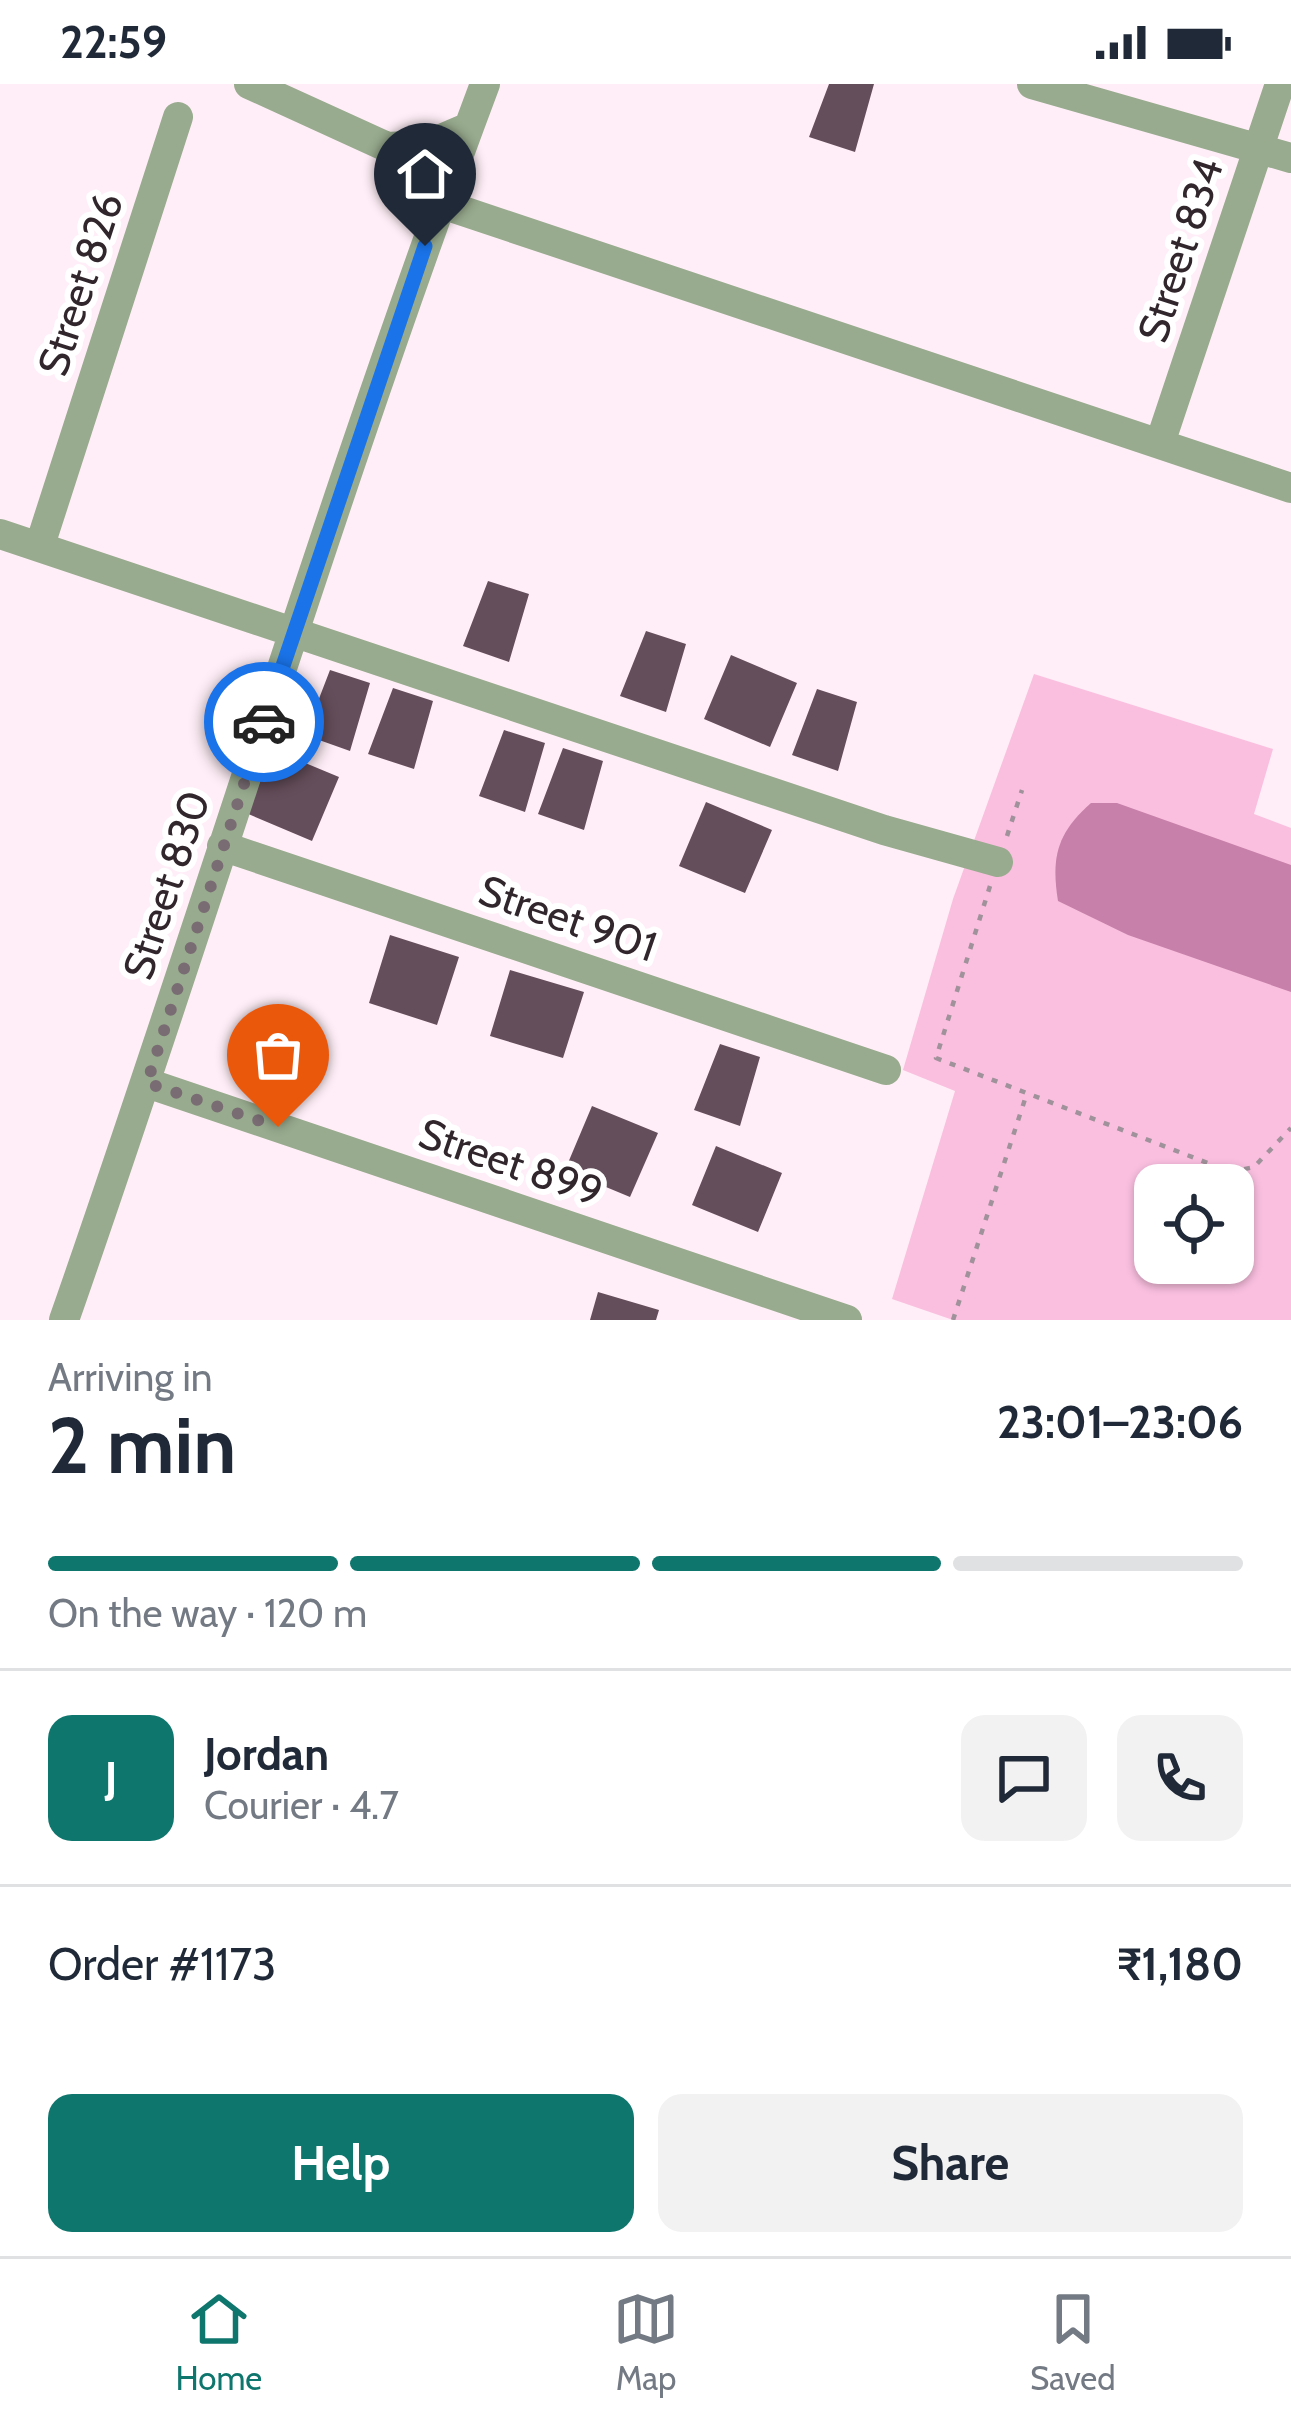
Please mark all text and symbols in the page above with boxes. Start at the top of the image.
text: 22:59 [60,15,167,69]
pin [374,123,476,246]
icon: home [392,141,458,207]
street label: Street 834 [1126,152,1234,348]
street label: Street 826 [26,186,134,382]
courier [204,662,324,782]
icon: car [231,689,297,755]
street label: Street 830 [111,784,221,986]
street label: Street 901 [472,863,664,973]
pin [227,1004,329,1127]
icon: bag [245,1022,311,1088]
street label: Street 899 [412,1106,610,1218]
map controls [1134,1164,1254,1284]
button: locate [1134,1164,1254,1284]
text: Arriving in [48,1353,212,1401]
text: 23:01–23:06 [997,1395,1243,1449]
text: 2 min [48,1398,236,1493]
text: On the way · 120 m [48,1589,367,1637]
button: chat [961,1715,1087,1841]
button: phone [1117,1715,1243,1841]
text: Jordan [204,1727,329,1781]
text: J [105,1751,117,1805]
text: Courier · 4.7 [204,1781,399,1829]
text: Order #1173 [48,1937,276,1991]
text: ₹1,180 [1117,1937,1243,1991]
button: Help [48,2094,634,2232]
button: Share [658,2094,1243,2232]
tab: Home [175,2286,262,2398]
tab: Map [613,2286,679,2398]
tab: Saved [1030,2286,1116,2398]

